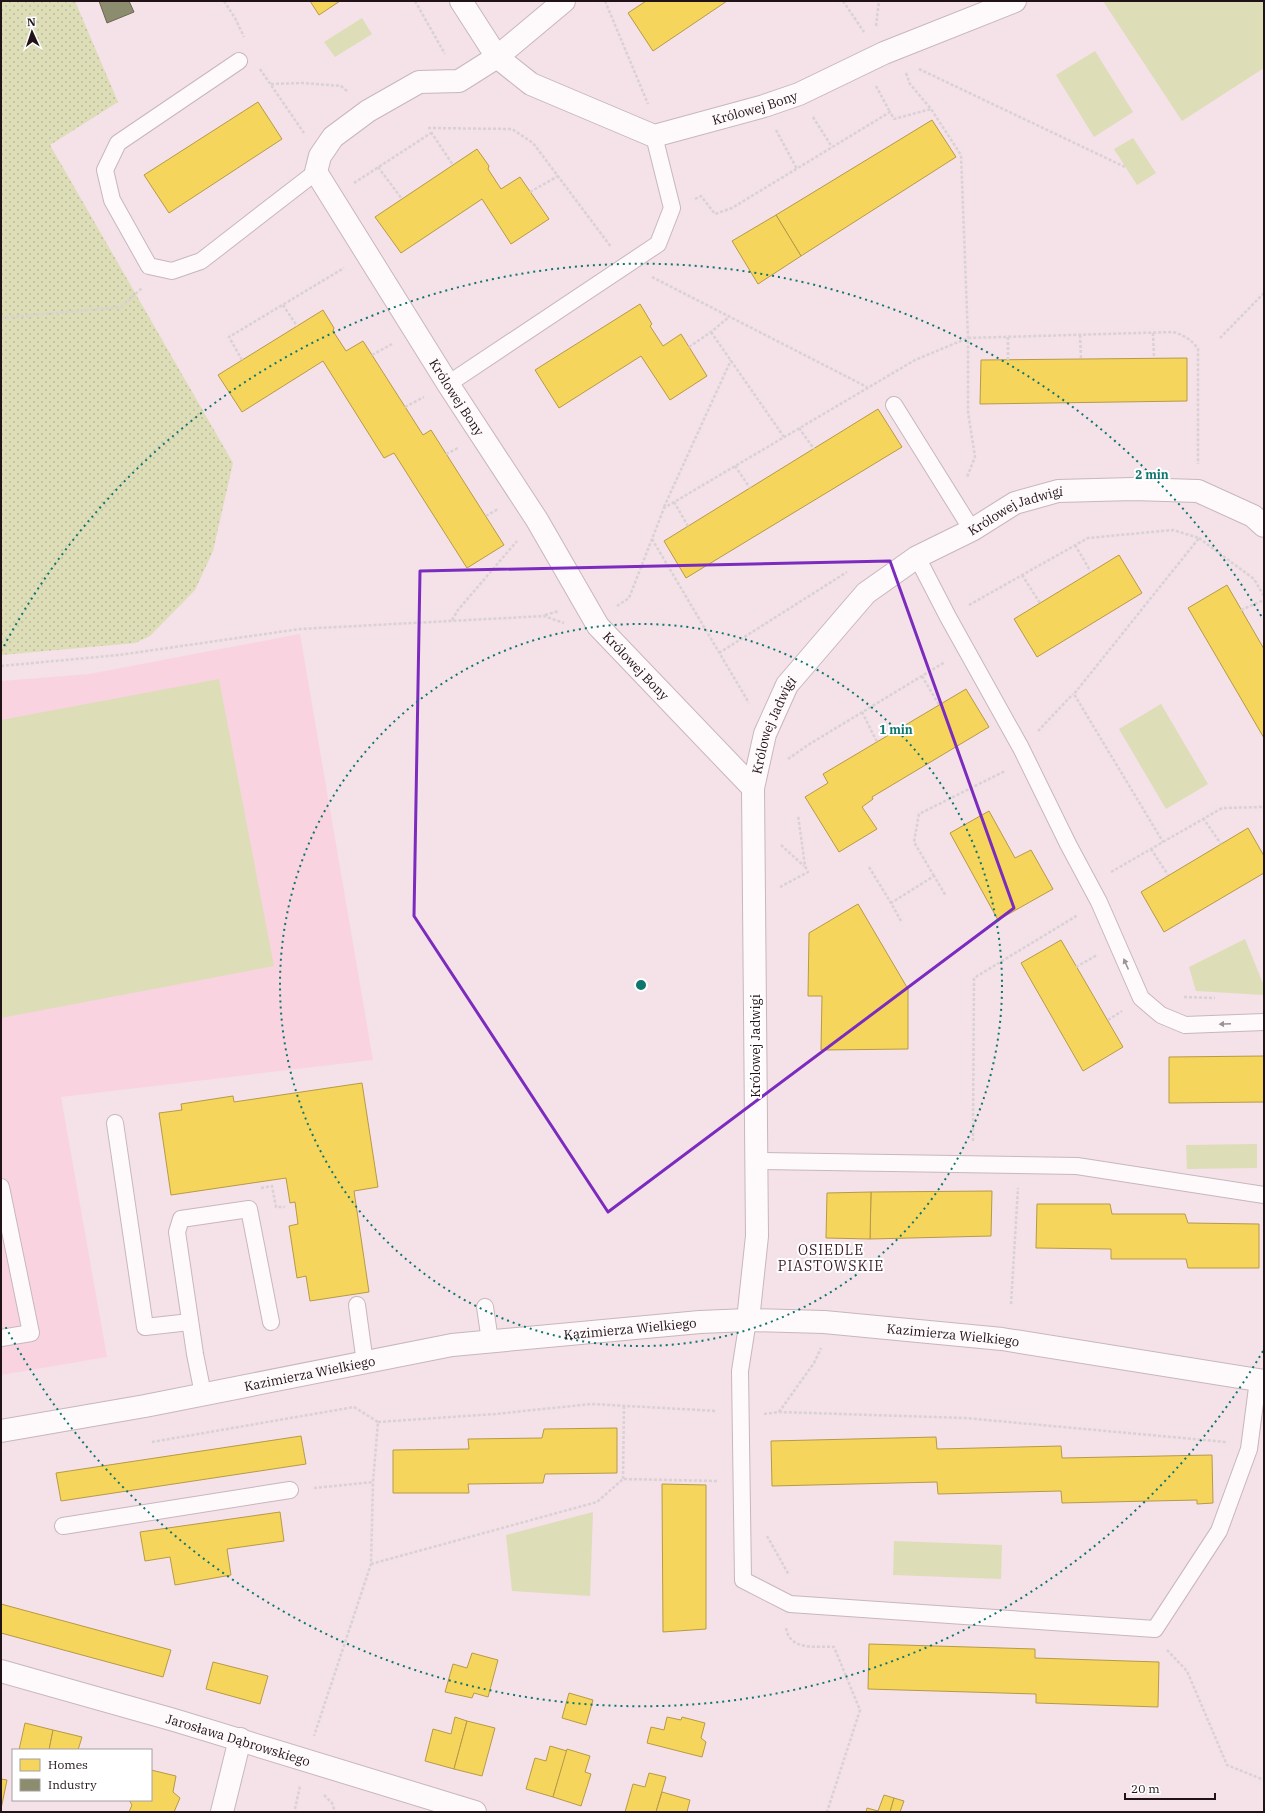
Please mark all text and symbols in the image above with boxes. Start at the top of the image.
north arrow [12,12,52,52]
text: N [27,15,36,29]
street label: Królowej Bony [710,87,800,129]
street label: Królowej Bony [425,356,488,439]
text: 2 min [1135,467,1169,482]
street label: Królowej Jadwigi [965,483,1063,539]
street label: Królowej Bony [599,628,672,704]
street label: Królowej Jadwigi [748,673,800,776]
text: 1 min [879,722,913,737]
one-way arrow [1123,958,1129,969]
centre of rings [634,978,648,992]
street label: Królowej Jadwigi [747,994,764,1098]
one-way arrow [1218,1021,1231,1027]
district label: OSIEDLE PIASTOWSKIE [778,1241,884,1275]
street label: Kazimierza Wielkiego [563,1314,697,1344]
street label: Kazimierza Wielkiego [886,1320,1021,1351]
street label: Kazimierza Wielkiego [243,1352,377,1395]
street label: Jarosława Dąbrowskiego [164,1710,312,1770]
legend [12,1749,152,1801]
text: Homes [48,1757,88,1772]
scale bar [1125,1775,1215,1801]
text: Industry [48,1777,97,1792]
text: 20 m [1131,1781,1160,1796]

